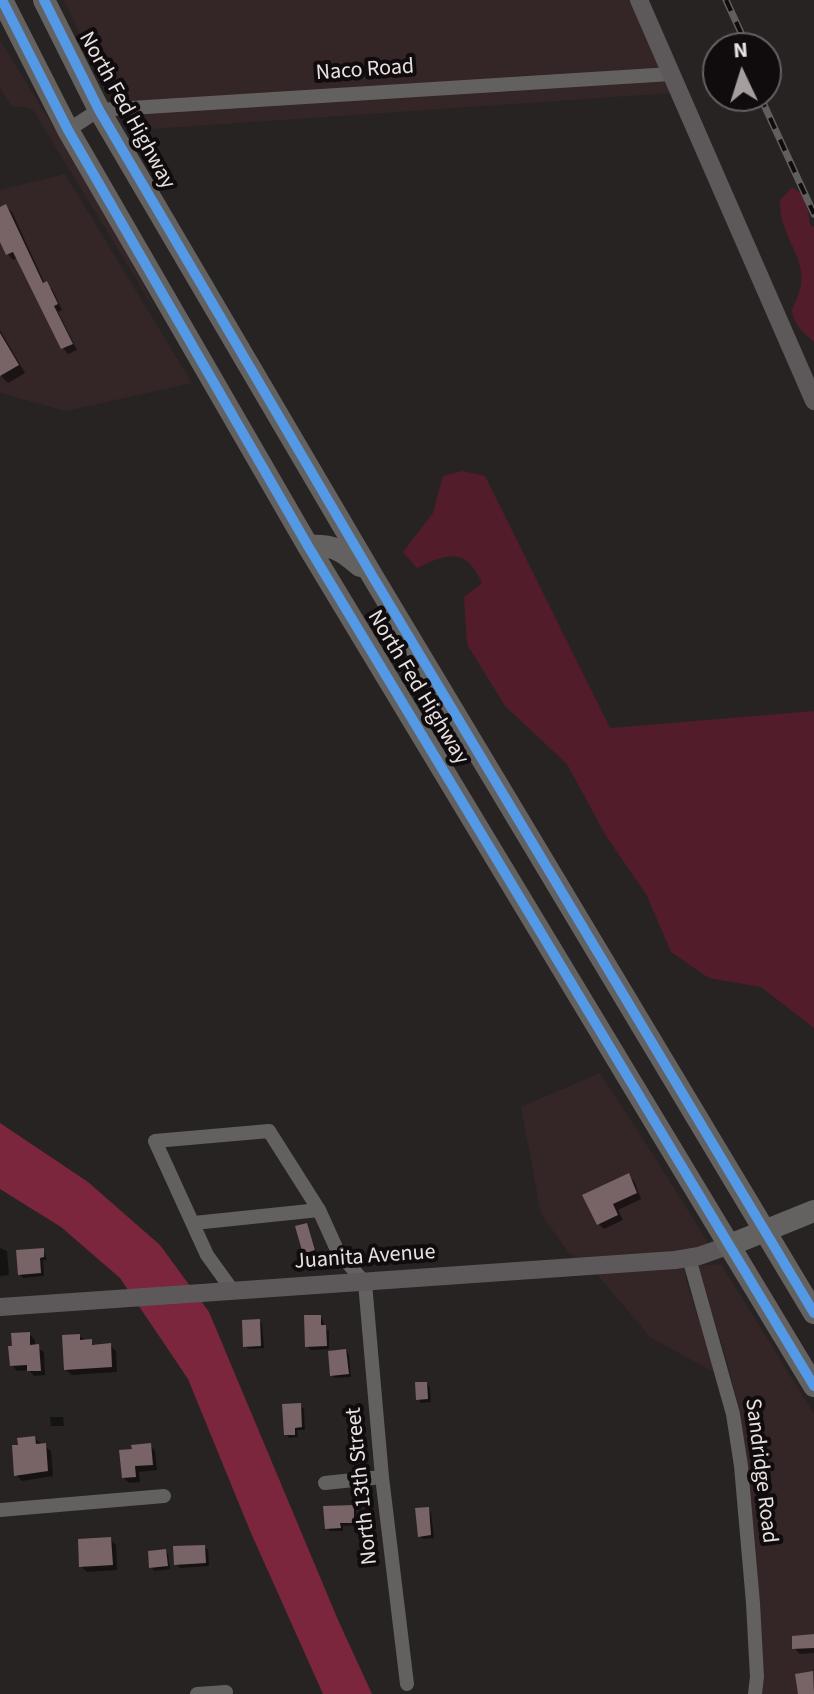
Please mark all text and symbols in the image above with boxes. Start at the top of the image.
street label: North Fed Highway [72,28,180,194]
north arrow [702,32,782,112]
text: N [732,34,749,67]
street label: Naco Road [315,54,415,88]
street label: North Fed Highway [361,606,473,770]
street label: Juanita Avenue [294,1240,436,1276]
street label: Sandridge Road [738,1397,782,1545]
street label: North 13th Street [342,1406,384,1566]

